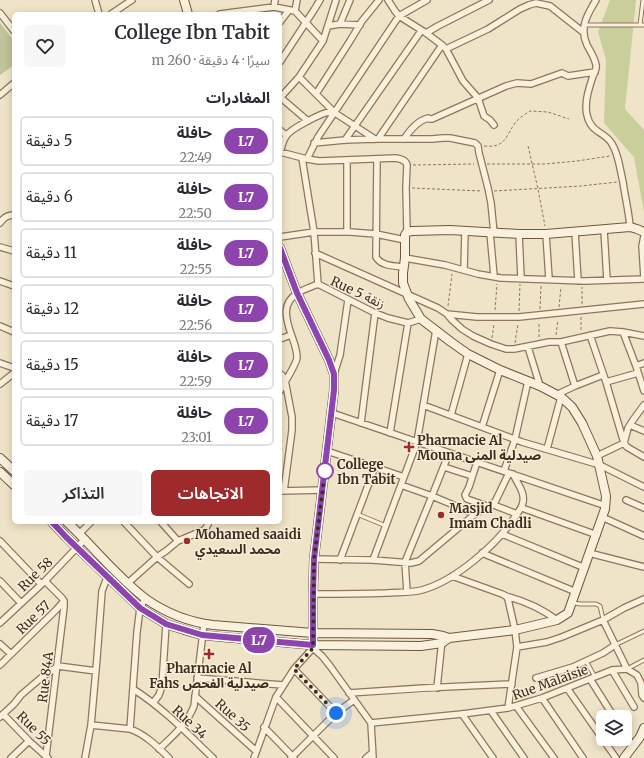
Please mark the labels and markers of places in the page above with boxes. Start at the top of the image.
place label: Pharmacie Al Mouna صيدلية المنى [417,432,541,464]
marker: Pharmacie Al Mouna صيدلية المنى [404,442,414,452]
place label: College Ibn Tabit [337,456,397,488]
marker: College Ibn Tabit [316,462,334,480]
place label: Masjid Imam Chadli [449,500,532,532]
marker: Masjid Imam Chadli [436,510,446,520]
place label: Mohamed saaidi محمد السعيدي [195,526,302,560]
marker: Mohamed saaidi محمد السعيدي [182,536,192,546]
marker: Pharmacie Al Fahs صيدلية الفحص [204,649,214,659]
place label: Pharmacie Al Fahs صيدلية الفحص [149,660,269,692]

